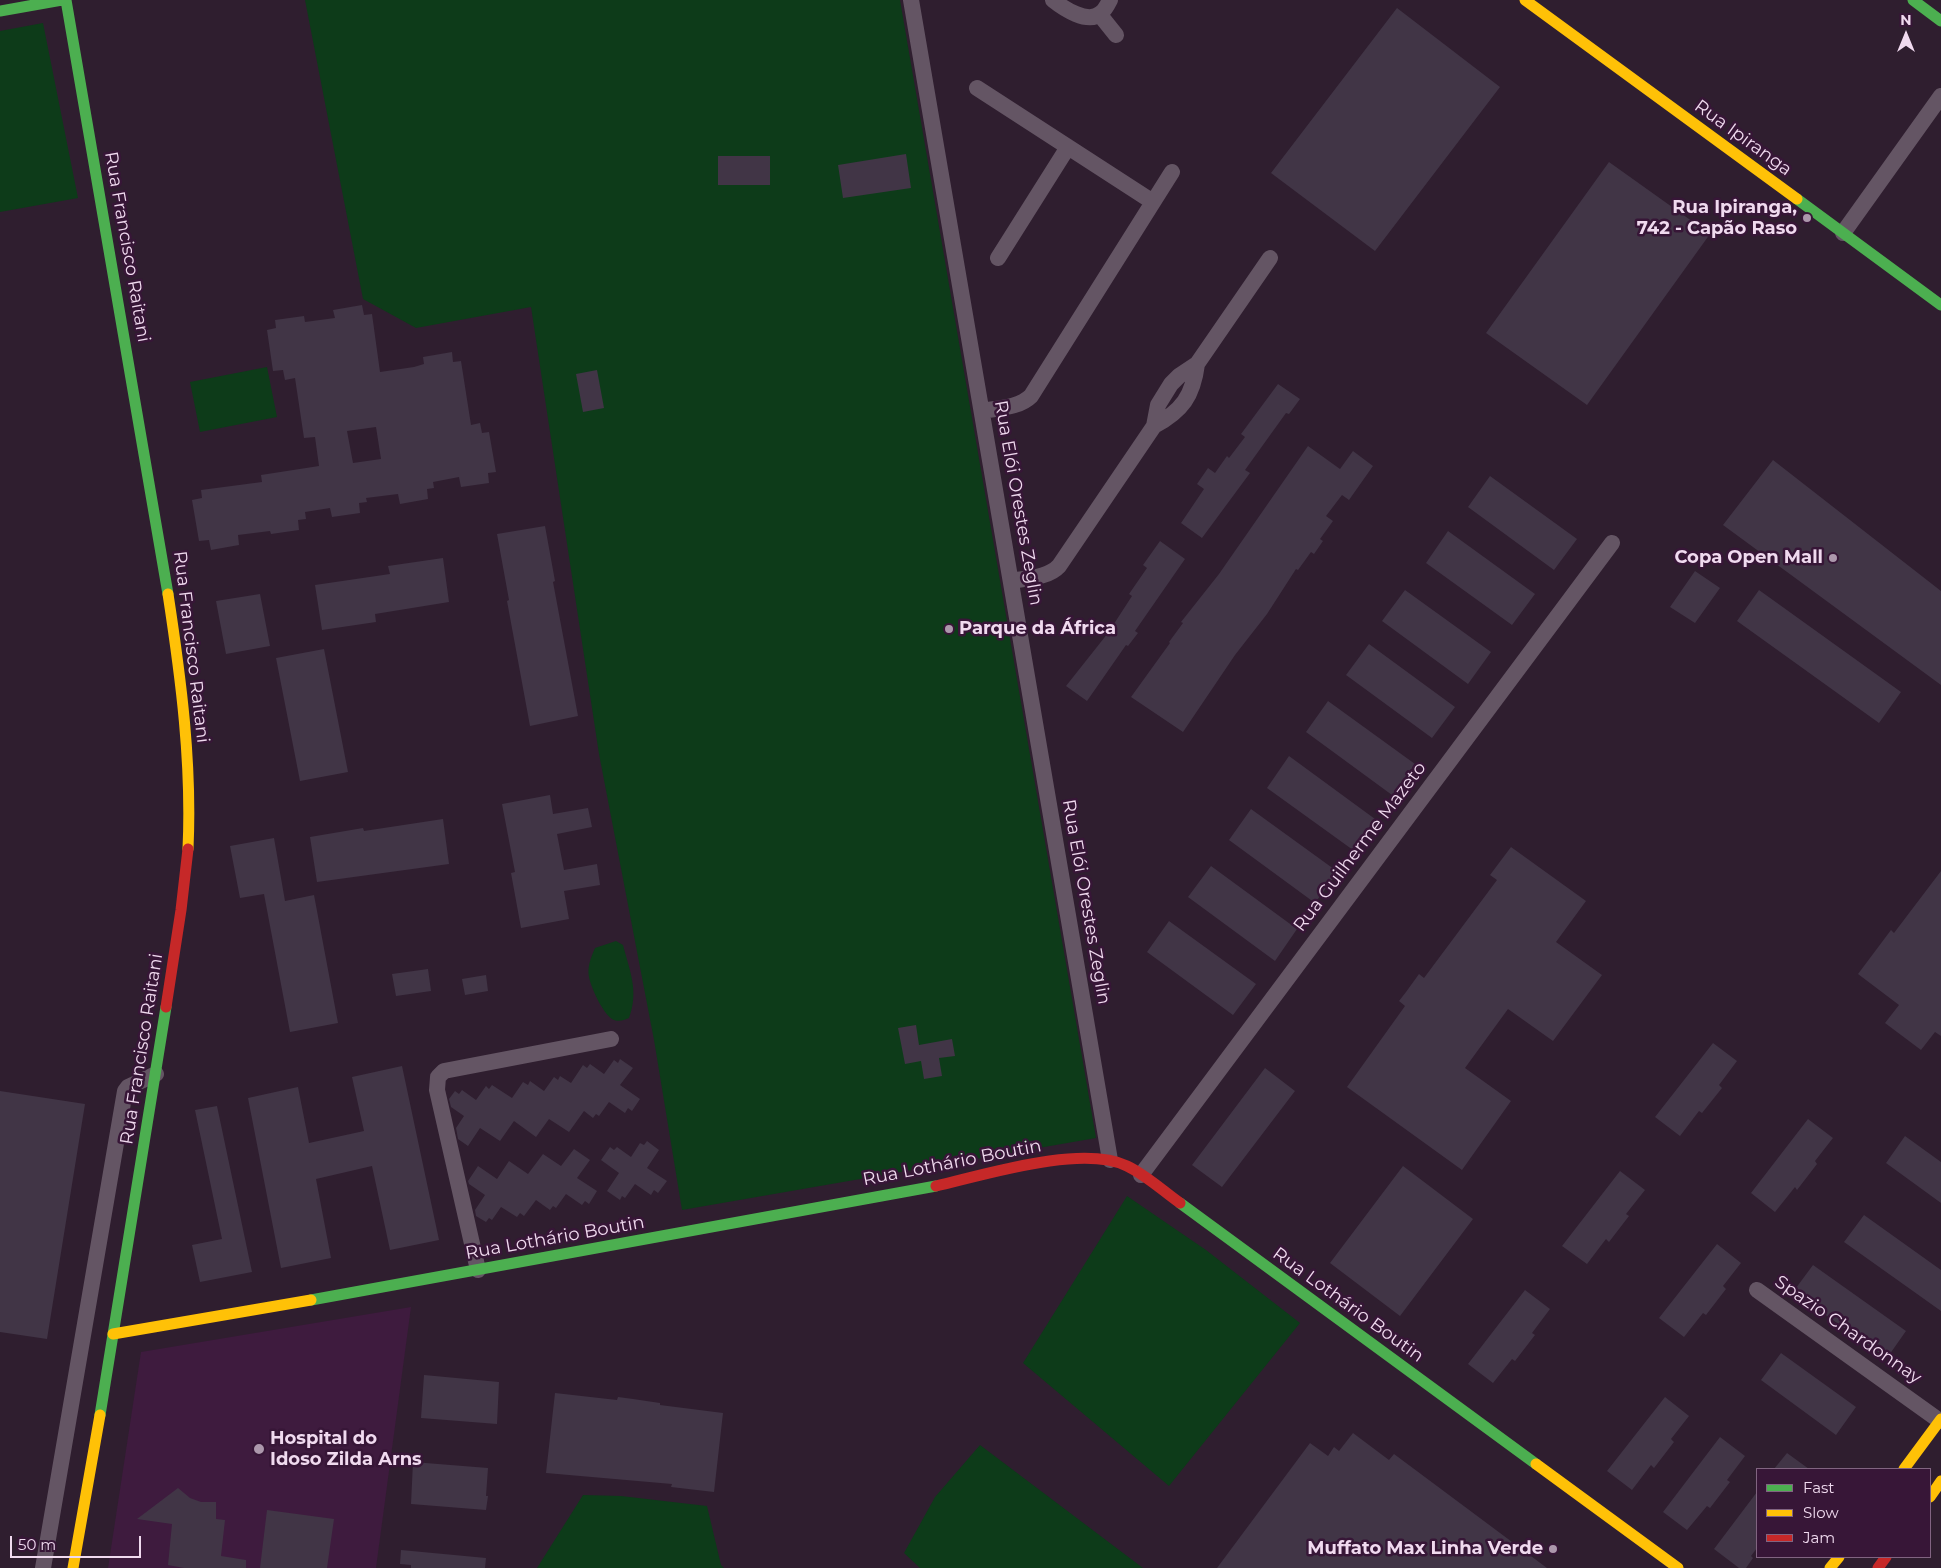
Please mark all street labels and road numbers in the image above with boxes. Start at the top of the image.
street label: Rua Ipiranga [1690,95,1796,181]
street label: Rua Francisco Raitani [100,150,154,344]
street label: Rua Elói Orestes Zeglin [989,399,1047,607]
street label: Rua Francisco Raitani [168,550,214,744]
street label: Rua Guilherme Mazeto [1289,758,1431,936]
street label: Rua Elói Orestes Zeglin [1057,798,1115,1006]
street label: Rua Francisco Raitani [116,952,168,1146]
street label: Rua Lothário Boutin [861,1135,1043,1191]
street label: Rua Lothário Boutin [464,1212,646,1264]
street label: Rua Lothário Boutin [1268,1243,1428,1367]
street label: Spazio Chardonnay [1770,1271,1926,1389]

